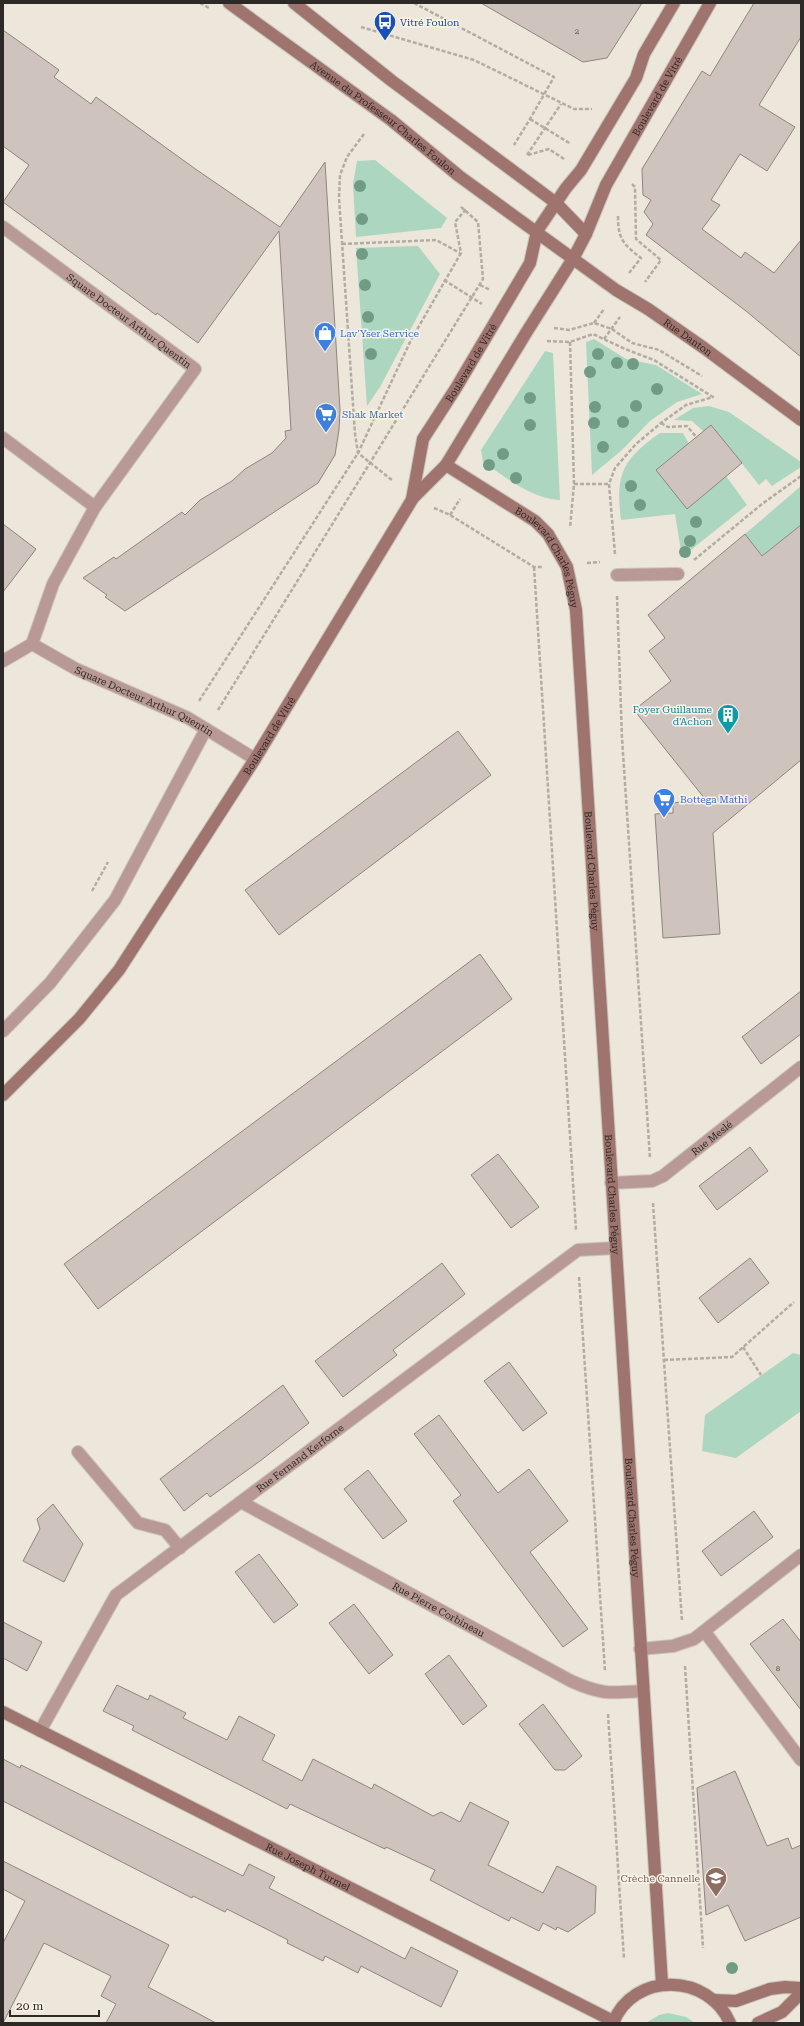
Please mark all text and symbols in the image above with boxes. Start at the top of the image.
bus stop icon: Vitré Foulon [372,9,398,42]
place label: Vitré Foulon [400,17,460,28]
house number: 2 [575,27,580,36]
street label: Boulevard de Vitré [630,54,684,138]
street label: Avenue du Professeur Charles Foulon [308,59,458,177]
street label: Square Docteur Arthur Quentin [65,271,194,371]
street label: Rue Danton [661,317,715,359]
shop icon: Lav'Yser Service [312,320,338,353]
street label: Boulevard de Vitré [443,321,499,404]
place label: Lav'Yser Service [340,328,420,339]
supermarket icon: Shak Market [313,401,339,434]
place label: Shak Market [342,409,403,420]
street label: Boulevard Charles Péguy [513,505,580,609]
street label: Square Docteur Arthur Quentin [73,664,216,739]
street label: Boulevard de Vitré [241,694,298,777]
building icon: Foyer Guillaume d'Achon [715,702,741,735]
place label: Foyer Guillaume d'Achon [633,704,713,727]
supermarket icon: Bottega Mathi [651,786,677,819]
place label: Bottega Mathi [680,794,747,805]
street label: Boulevard Charles Péguy [583,811,601,931]
street label: Rue Meslé [689,1118,735,1158]
street label: Boulevard Charles Péguy [603,1134,621,1255]
street label: Rue Fernand Kerforne [254,1422,346,1494]
street label: Boulevard Charles Péguy [623,1457,642,1578]
street label: Rue Pierre Corbineau [391,1580,487,1639]
house number: 8 [776,1664,781,1673]
street label: Rue Joseph Turmel [264,1841,352,1893]
school or university icon: Crèche Cannelle [703,1865,729,1898]
place label: Crèche Cannelle [621,1873,701,1884]
scale bar [10,1992,99,2018]
text: 20 m [16,1999,43,2013]

